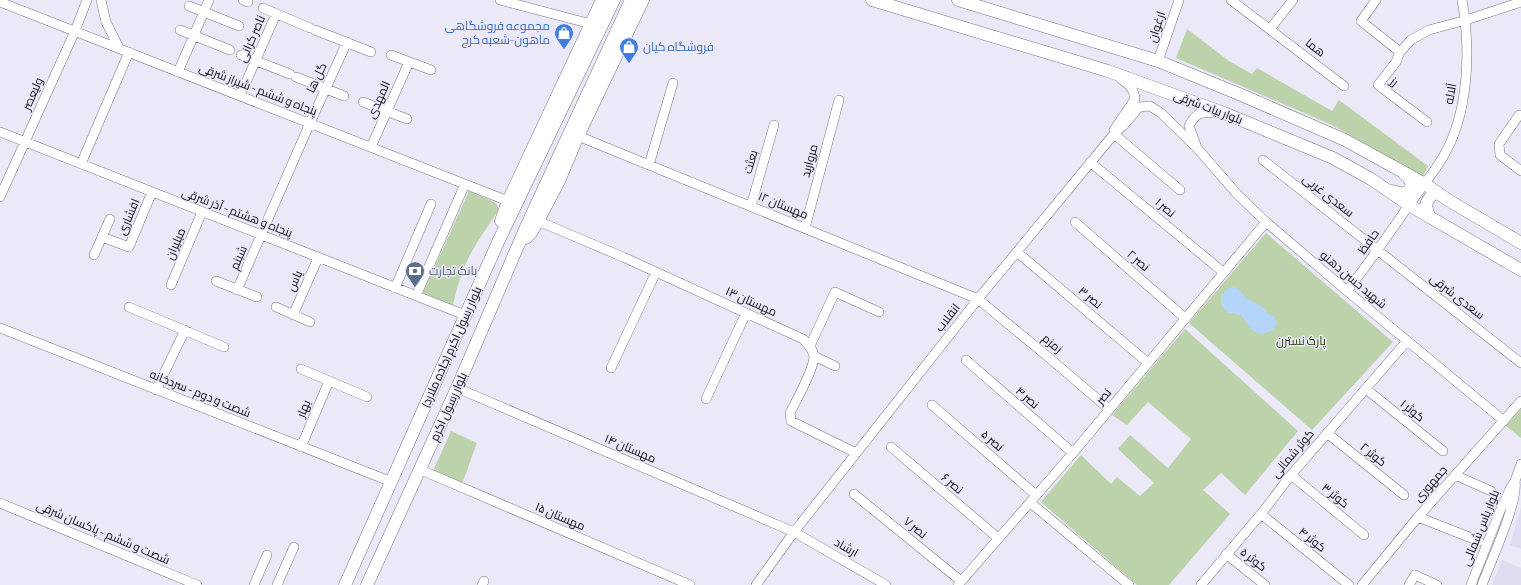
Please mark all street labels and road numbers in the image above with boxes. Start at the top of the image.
street label: ارغوان [1145,10,1169,44]
street label: ناصر کرانی [235,13,269,65]
street label: هما [1302,36,1328,60]
street label: پنجاه و ششم - شیراز شرقی [196,61,320,121]
street label: گل ها [304,61,330,95]
street label: رز [1386,74,1401,90]
street label: ولیعصر [19,75,47,114]
street label: المهدی [364,79,394,121]
street label: آلاله [1442,81,1461,106]
street label: بلوار بیات شرقی [1171,88,1245,128]
street label: مروارید [798,143,822,179]
street label: بعثت [740,148,762,176]
street label: سعدی غربی [1299,171,1357,221]
street label: پنجاه و هشتم - آذر شرقی [179,185,295,242]
street label: مهستان ۱۲ [756,189,810,223]
street label: نصر ۱ [1152,195,1178,221]
street label: افشاری [115,196,143,238]
street label: مبلیران [163,226,189,262]
street label: حافظ [1355,227,1383,257]
street label: شبنم [227,244,251,272]
street label: نصر ۲ [1124,247,1152,275]
street label: شهید حسن دهنو [1317,248,1390,312]
street label: یاس [284,268,307,294]
street label: سعدی شرقی [1427,271,1487,323]
street label: بلوار رسول اکرم (جاده ملارد) [419,284,485,410]
street label: مهستان ۱۳ [723,284,779,320]
street label: نصر ۳ [1075,284,1105,312]
street label: انقلاب [932,301,964,335]
street label: زمزم [1039,331,1065,357]
street label: شصت و دوم - سردخانه [147,367,253,421]
street label: بلوار رسول اکرم [427,370,471,444]
street label: نصر ۴ [1012,384,1042,412]
street label: نصر [1092,386,1115,409]
street label: کوثر ۱ [1397,397,1427,425]
street label: بهار [293,398,314,421]
street label: نصر ۵ [978,427,1006,455]
street label: کوثر شمالی [1268,427,1318,481]
street label: مهستان ۱۴ [602,431,658,467]
street label: کوثر ۲ [1357,440,1389,470]
street label: جمهوری [1411,463,1451,505]
street label: نصر ۶ [938,470,966,498]
street label: کوثر ۳ [1318,480,1352,512]
street label: بلوار یاس شمالی [1459,488,1503,568]
street label: شصت و ششم - پاکسان شرقی [34,498,172,569]
street label: مهستان ۱۵ [533,500,587,534]
street label: نصر ۷ [900,514,930,542]
street label: کوثر ۴ [1295,524,1329,556]
street label: ارشاد [831,535,861,561]
street label: کوثر ۵ [1237,545,1269,575]

